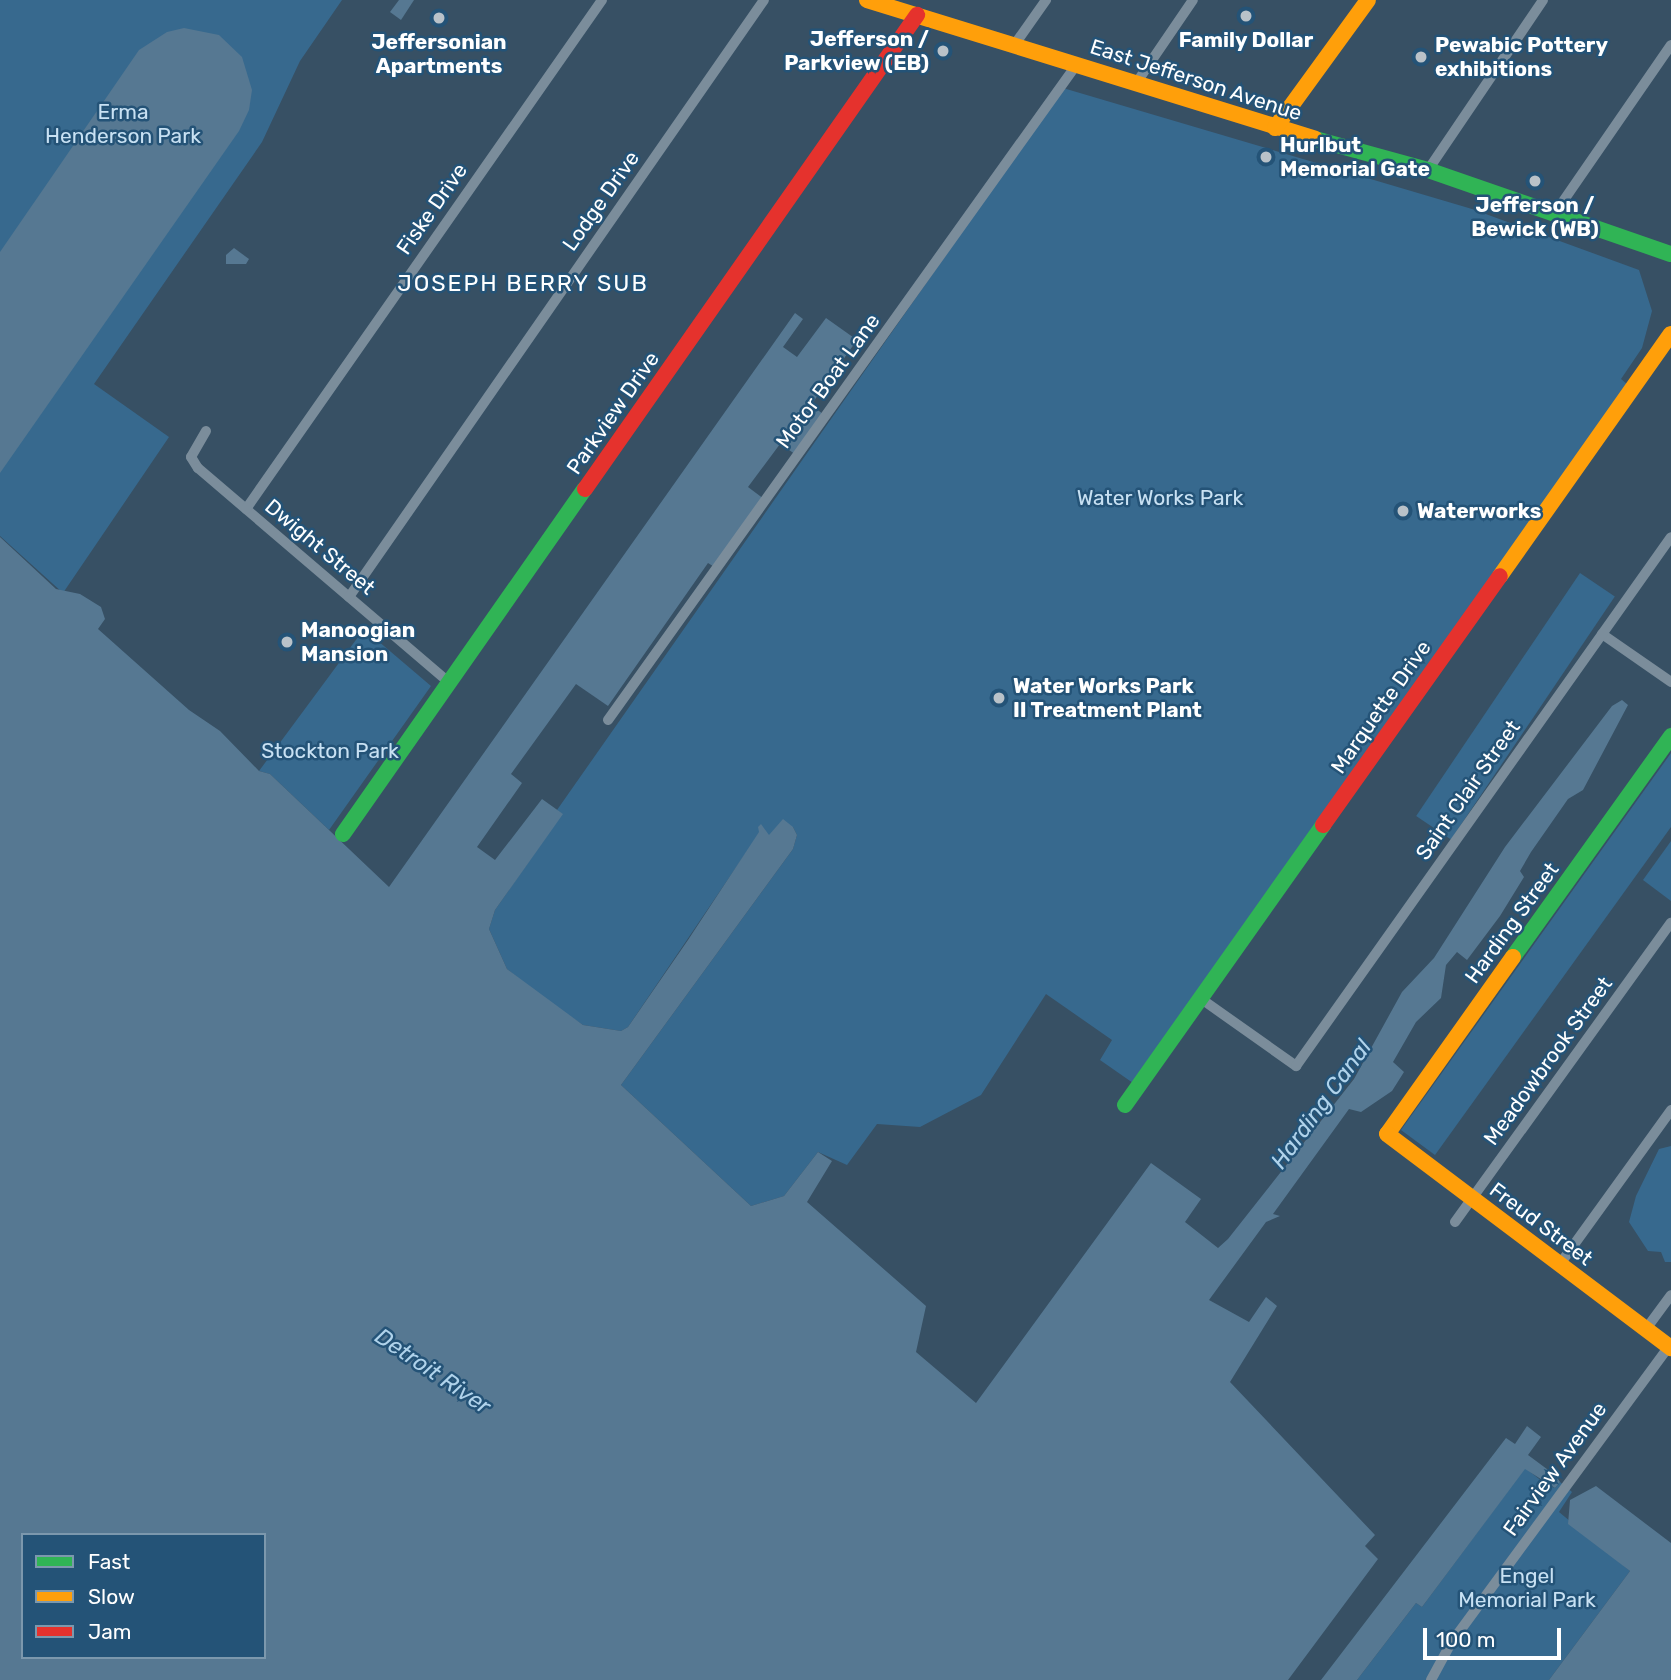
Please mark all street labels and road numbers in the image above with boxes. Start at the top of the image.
street label: East Jefferson Avenue [1087,34,1305,126]
street label: Lodge Drive [557,146,645,256]
street label: Fiske Drive [391,158,473,260]
street label: Motor Boat Lane [771,309,885,453]
street label: Parkview Drive [561,347,665,479]
street label: Dwight Street [260,494,380,600]
street label: Marquette Drive [1326,636,1436,778]
street label: Saint Clair Street [1410,715,1526,865]
street label: Harding Street [1460,858,1564,988]
street label: Meadowbrook Street [1478,972,1618,1150]
street label: Freud Street [1485,1177,1597,1271]
street label: Fairview Avenue [1498,1397,1612,1541]

